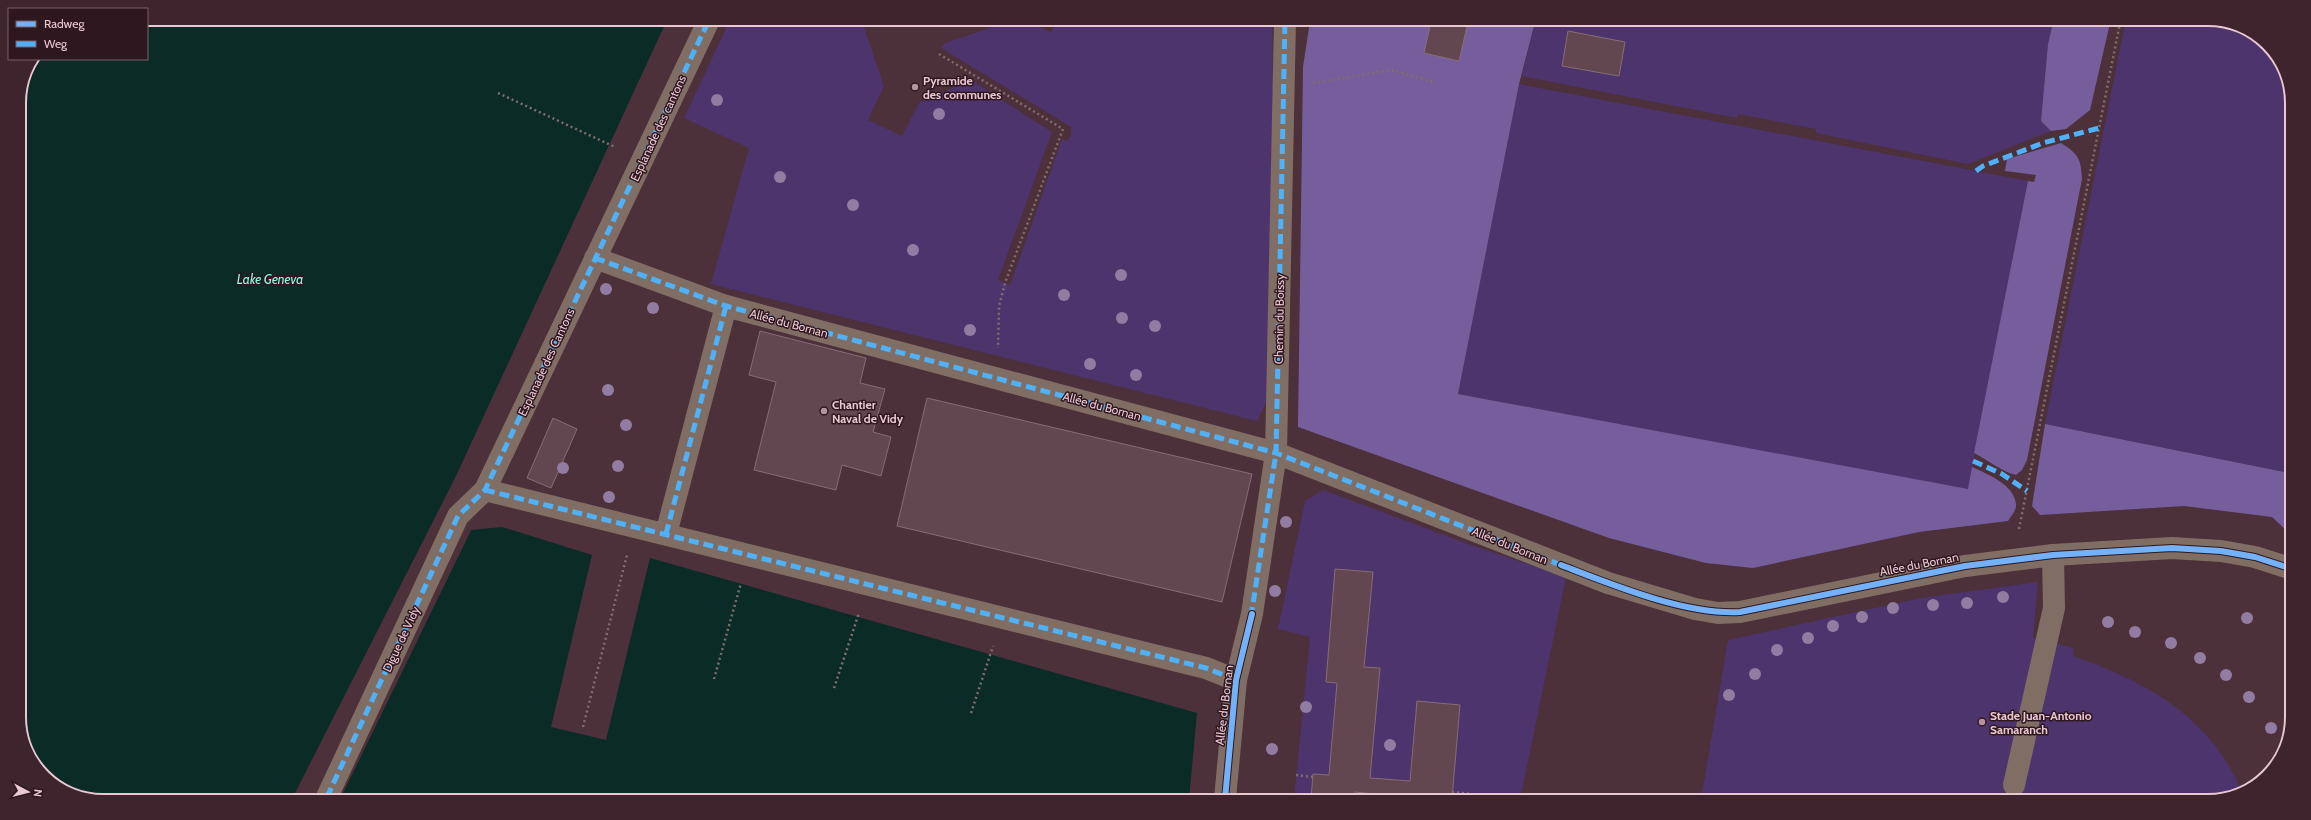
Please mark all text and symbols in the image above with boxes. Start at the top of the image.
legend [8,8,148,60]
text: Radweg [44,16,85,31]
text: Weg [44,36,68,51]
street label: Esplanade des cantons [627,73,689,183]
place label: Pyramide des communes [923,73,1001,102]
marker: Pyramide des communes [910,82,920,92]
water label: Lake Geneva [237,271,303,287]
street label: Chemin du Boissy [1271,274,1287,364]
street label: Allée du Bornan [748,305,830,341]
street label: Esplanade des Cantons [514,306,578,418]
street label: Allée du Bornan [1061,388,1143,424]
place label: Chantier Naval de Vidy [832,397,904,426]
marker: Chantier Naval de Vidy [819,406,829,416]
street label: Allée du Bornan [1470,523,1550,567]
street label: Allée du Bornan [1878,549,1960,579]
street label: Digue de Vidy [379,604,423,674]
street label: Allée du Bornan [1212,664,1236,746]
place label: Stade Juan-Antonio Samaranch [1990,708,2092,737]
marker: Stade Juan-Antonio Samaranch [1977,717,1987,727]
north arrow [8,772,48,812]
text: N [31,789,45,798]

